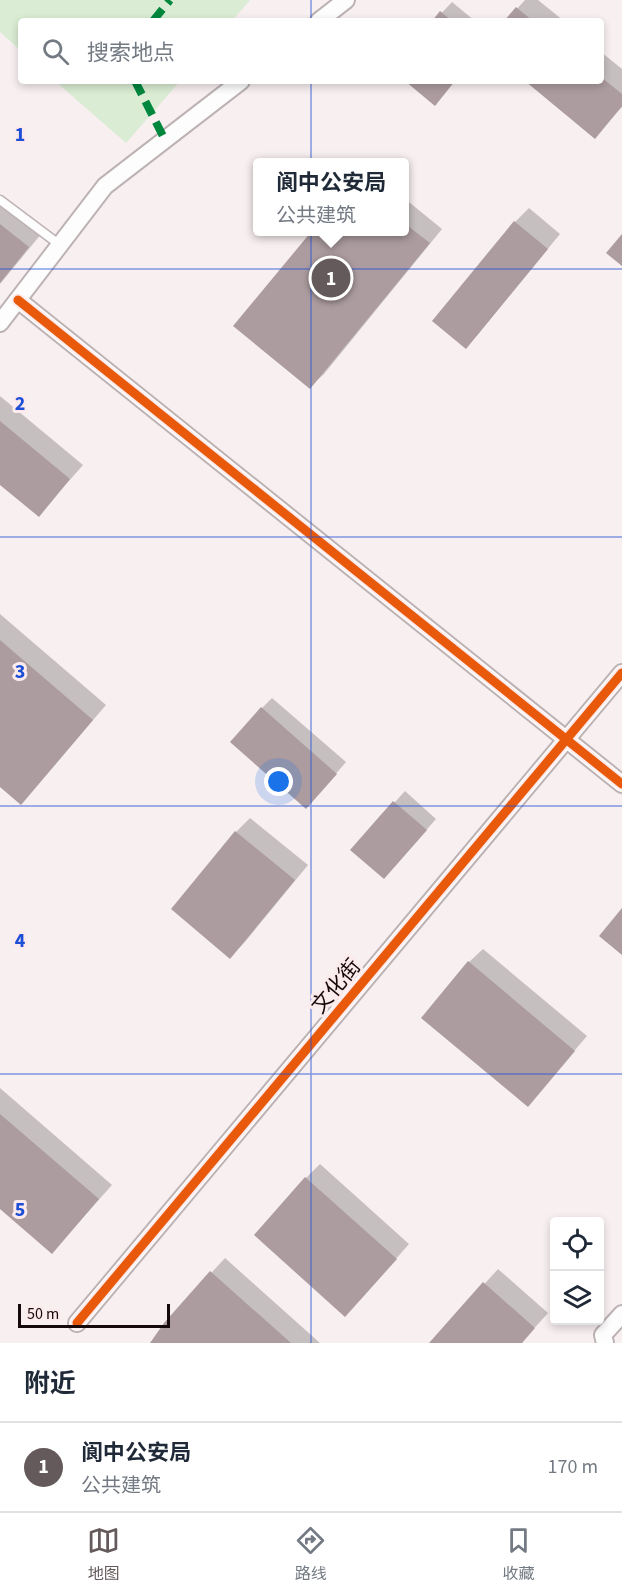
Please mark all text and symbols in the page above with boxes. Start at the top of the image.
search box [18,18,604,84]
icon: search [39,35,72,68]
text: 搜索地点 [87,37,175,69]
text: 1 [15,121,25,149]
popup [253,158,409,236]
text: 阆中公安局 [276,167,386,199]
text: 公共建筑 [276,202,356,230]
pin: 1 [312,256,350,300]
text: 2 [15,390,25,418]
text: 3 [15,658,25,686]
your location [264,767,293,796]
text: 4 [15,927,26,955]
street label: 文化街 [304,952,368,1020]
text: 5 [15,1196,25,1224]
map controls [550,1217,604,1325]
button: locate [550,1217,604,1271]
button: layers [550,1271,604,1325]
scale bar [18,1301,170,1328]
text: 50 m [27,1303,59,1325]
text: 附近 [24,1365,76,1402]
text: 阆中公安局 [81,1437,191,1469]
text: 1 [38,1453,49,1481]
text: 170 m [548,1453,598,1481]
text: 公共建筑 [81,1472,161,1500]
tab: 地图 [87,1524,120,1585]
tab: 路线 [294,1524,327,1585]
tab: 收藏 [502,1524,535,1585]

